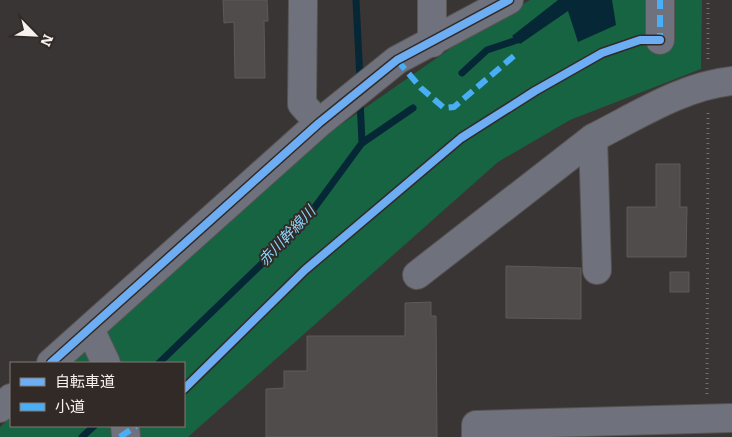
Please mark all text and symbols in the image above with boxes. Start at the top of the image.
north arrow [10,10,60,60]
text: N [36,31,59,50]
water label: 赤川幹線川 [252,198,321,270]
legend [10,362,185,427]
text: 自転車道 [55,369,115,392]
text: 小道 [55,394,85,417]

